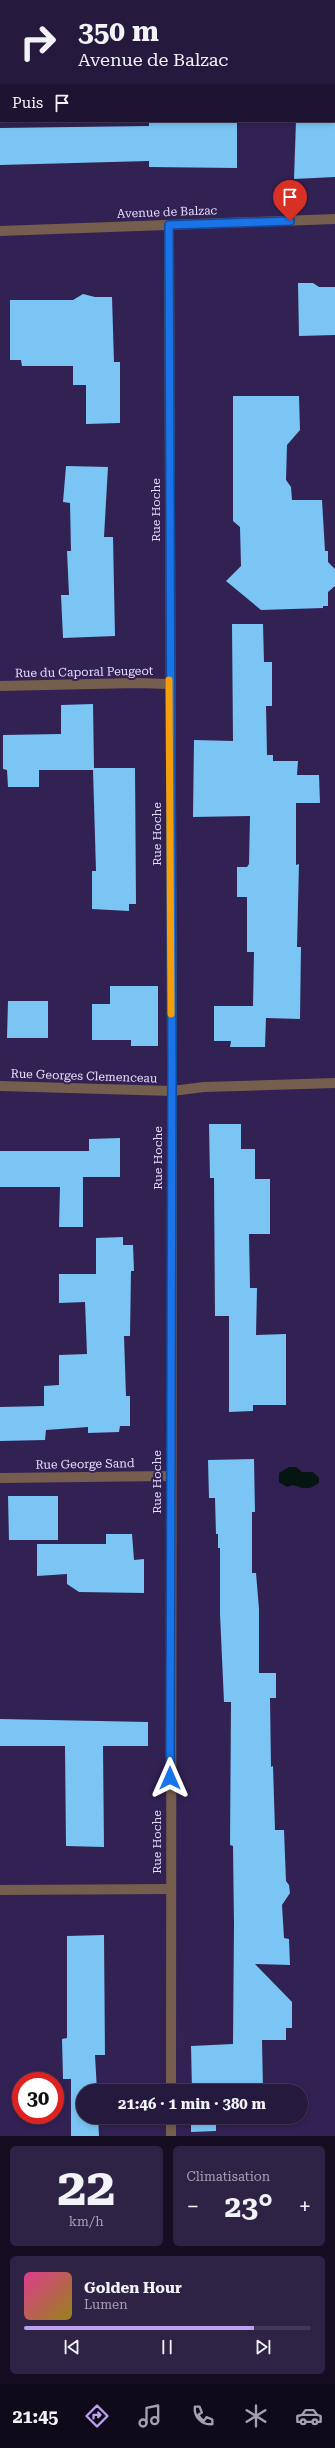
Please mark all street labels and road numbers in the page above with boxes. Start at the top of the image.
street label: Avenue de Balzac [117,203,218,221]
street label: Rue Hoche [149,478,163,542]
street label: Rue du Caporal Peugeot [15,664,154,680]
street label: Rue Hoche [150,802,164,866]
street label: Rue Georges Clemenceau [10,1066,158,1086]
street label: Rue Hoche [151,1126,165,1190]
street label: Rue Hoche [150,1450,164,1514]
street label: Rue George Sand [35,1456,135,1472]
street label: Rue Hoche [150,1810,164,1874]

